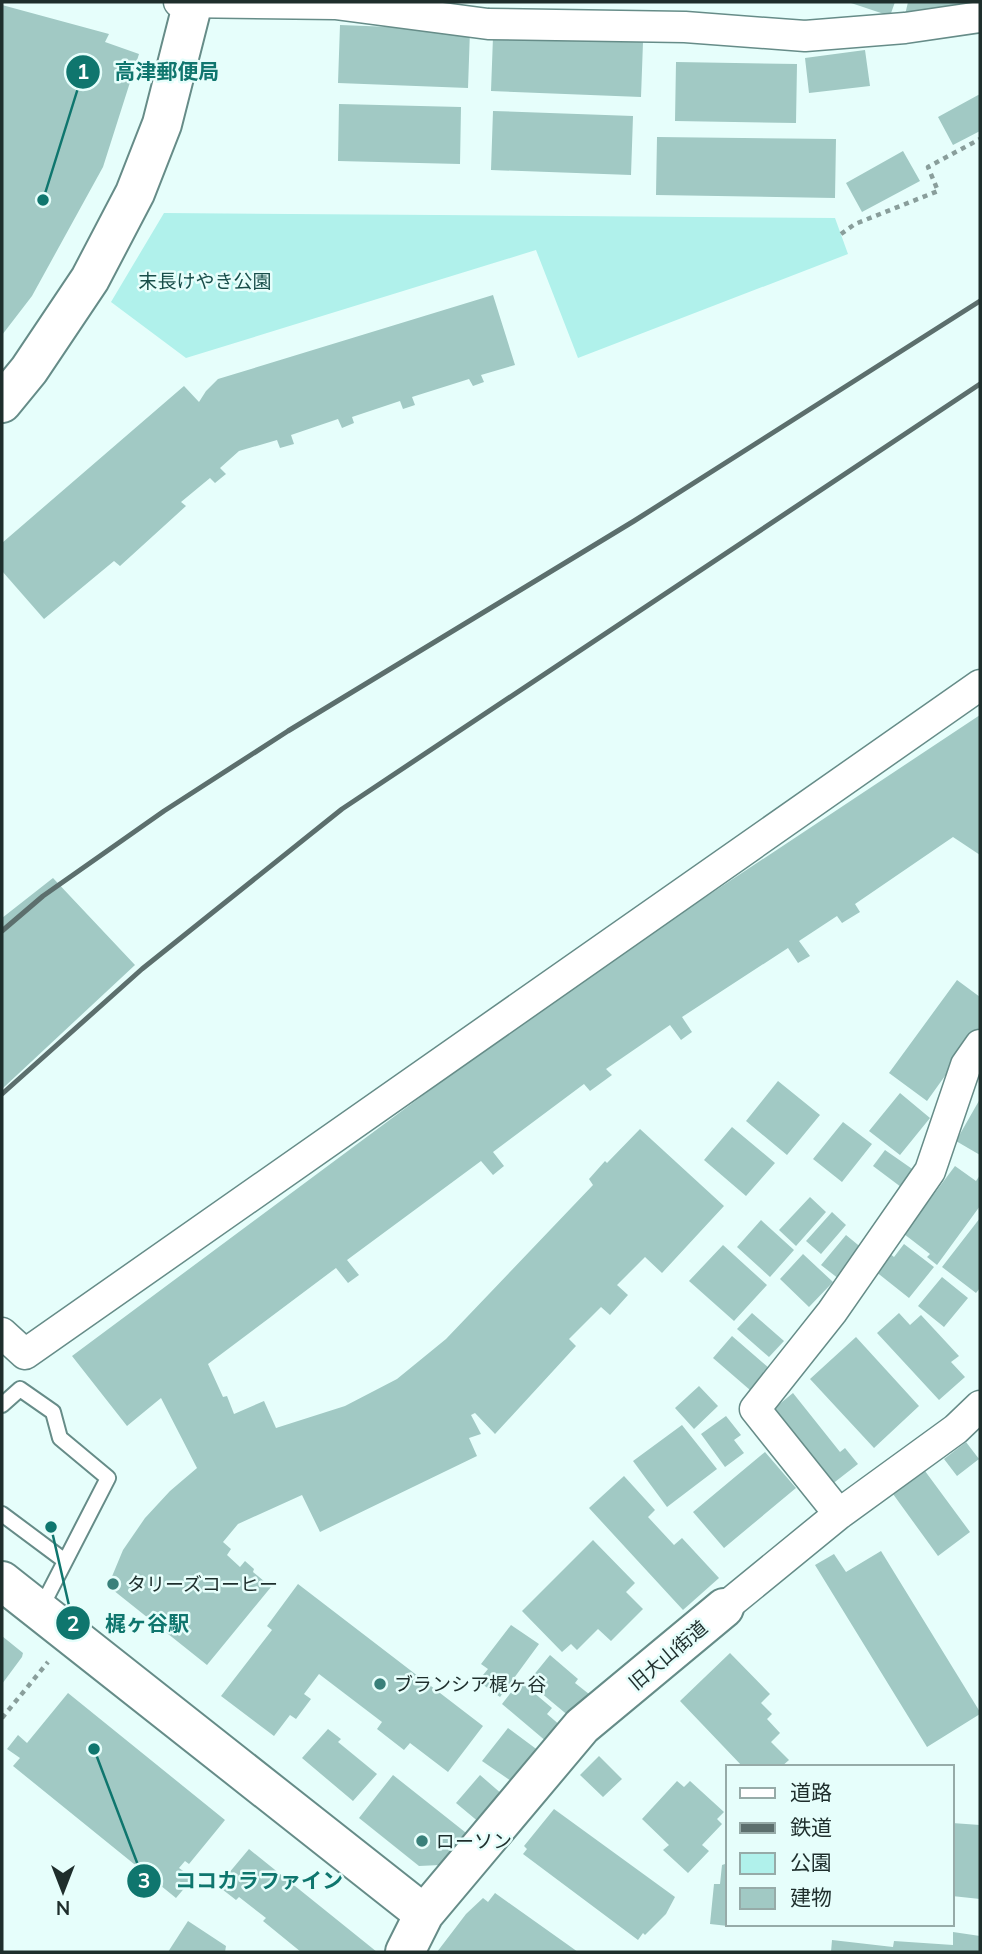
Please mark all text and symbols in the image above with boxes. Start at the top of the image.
callout: 高津郵便局 [66,51,234,93]
text: 1 [77,58,89,84]
text: 高津郵便局 [115,58,220,84]
park label: 末長けやき公園 [138,269,272,293]
place label: タリーズコーヒー [127,1572,278,1596]
marker: タリーズコーヒー [105,1576,121,1592]
callout: 梶ヶ谷駅 [56,1602,203,1644]
text: 2 [67,1610,79,1636]
text: 梶ヶ谷駅 [105,1610,189,1636]
street label: 旧大山街道 [624,1615,712,1695]
place label: ブランシア梶ヶ谷 [394,1672,546,1696]
marker: ブランシア梶ヶ谷 [372,1676,388,1692]
legend [726,1765,954,1926]
text: 道路 [790,1779,832,1805]
text: 鉄道 [790,1814,832,1840]
place label: ローソン [436,1829,512,1853]
marker: ローソン [414,1833,430,1849]
text: 公園 [790,1849,832,1875]
north arrow [28,1856,98,1926]
callout: ココカラファイン [126,1860,357,1902]
text: 3 [138,1867,150,1893]
text: ココカラファイン [175,1867,343,1893]
text: 建物 [790,1884,832,1910]
text: N [56,1896,70,1920]

